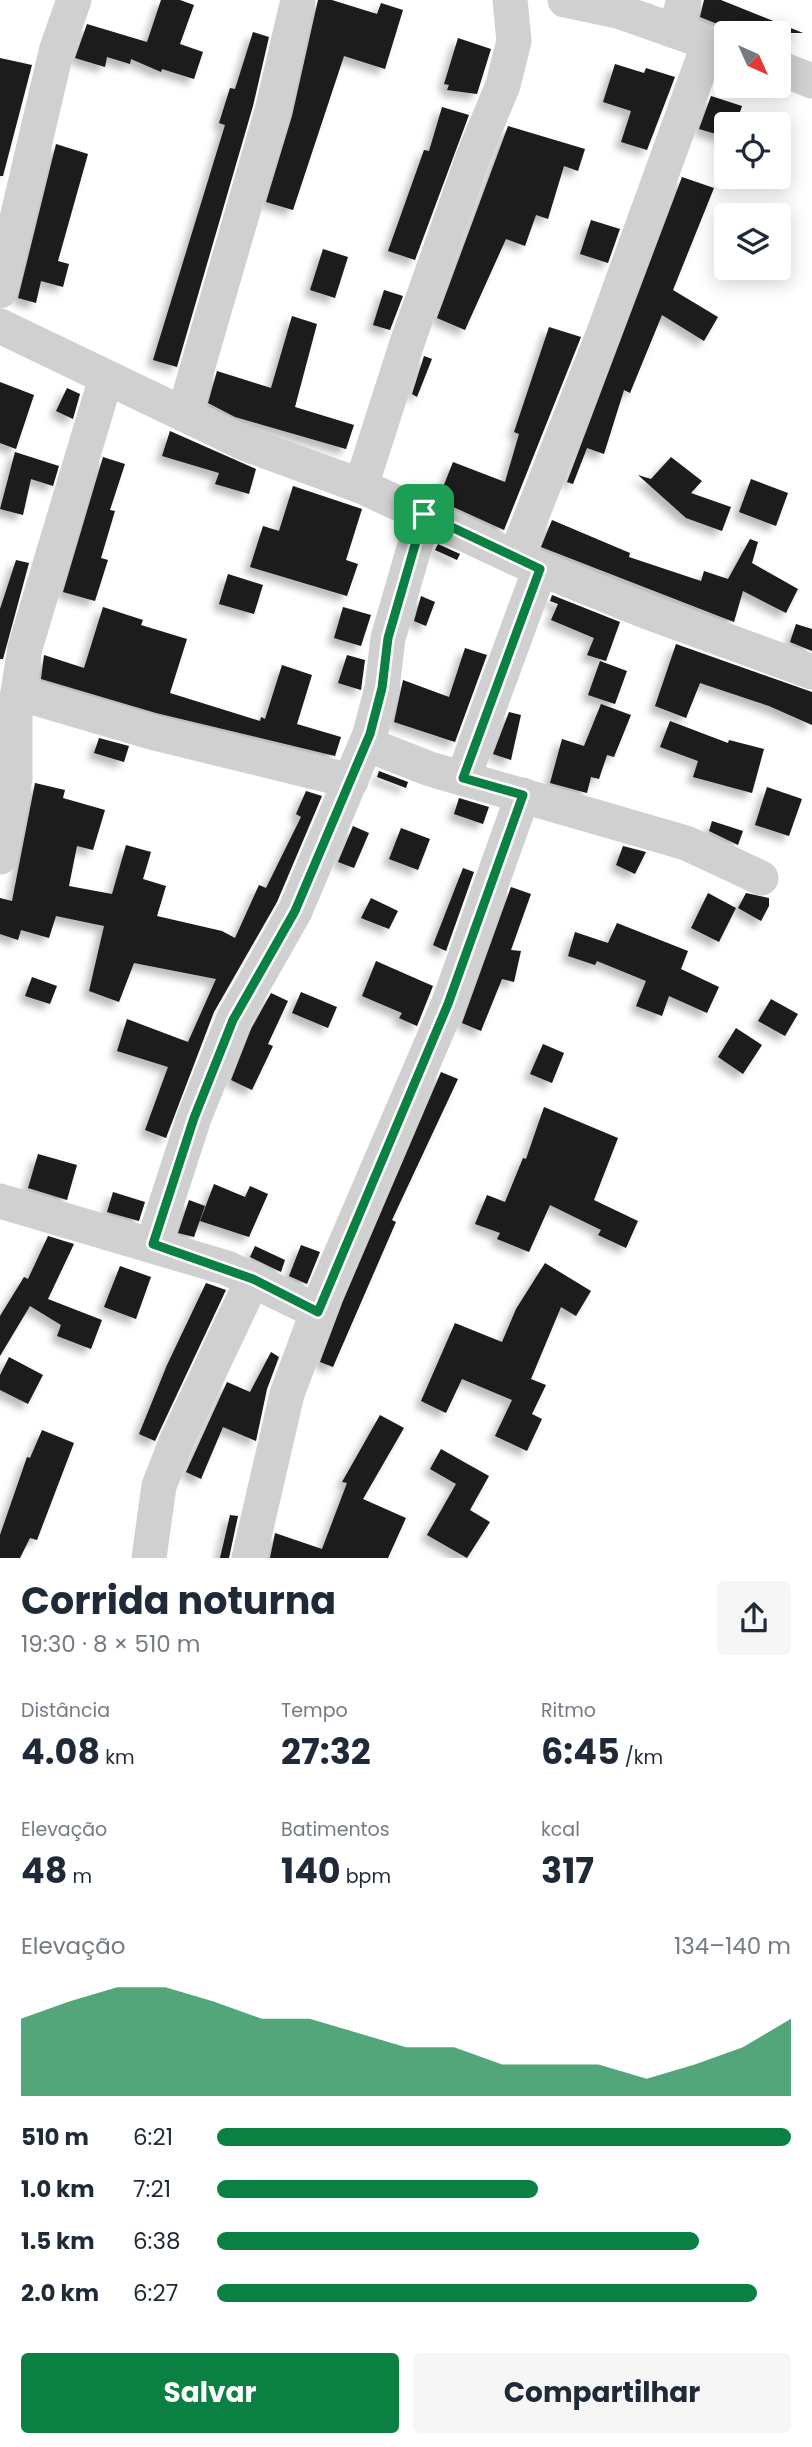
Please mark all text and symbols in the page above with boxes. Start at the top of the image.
north arrow [714,21,791,98]
map controls [714,21,791,280]
button: locate [714,112,791,189]
button: layers [714,203,791,280]
pin [394,484,454,544]
icon: arrive [405,495,443,533]
text: Corrida noturna [21,1574,336,1627]
button: share [717,1581,791,1655]
text: 19:30 · 8 × 510 m [21,1628,201,1660]
text: Distância [21,1697,110,1724]
text: Tempo [281,1697,348,1724]
text: Ritmo [541,1697,596,1724]
text: 4.08 [21,1727,100,1776]
text: 27:32 [281,1727,371,1776]
text: 6:45 [541,1727,620,1776]
text: km [100,1744,135,1771]
text: /km [620,1744,663,1771]
text: Elevação [21,1816,107,1843]
text: Batimentos [281,1816,390,1843]
text: kcal [541,1816,580,1843]
text: 48 [21,1846,67,1895]
text: 140 [281,1846,341,1895]
text: 317 [541,1846,594,1895]
text: m [67,1863,92,1890]
text: bpm [341,1863,391,1890]
text: Elevação [21,1930,125,1962]
text: 134–140 m [674,1930,791,1962]
text: 510 m [21,2121,89,2153]
text: 6:21 [133,2121,173,2153]
text: 1.0 km [21,2173,95,2205]
text: 7:21 [133,2173,171,2205]
text: 1.5 km [21,2225,95,2257]
text: 6:38 [133,2225,181,2257]
text: 2.0 km [21,2277,99,2309]
text: 6:27 [133,2277,178,2309]
button: Salvar [21,2353,399,2433]
button: Compartilhar [413,2353,791,2433]

